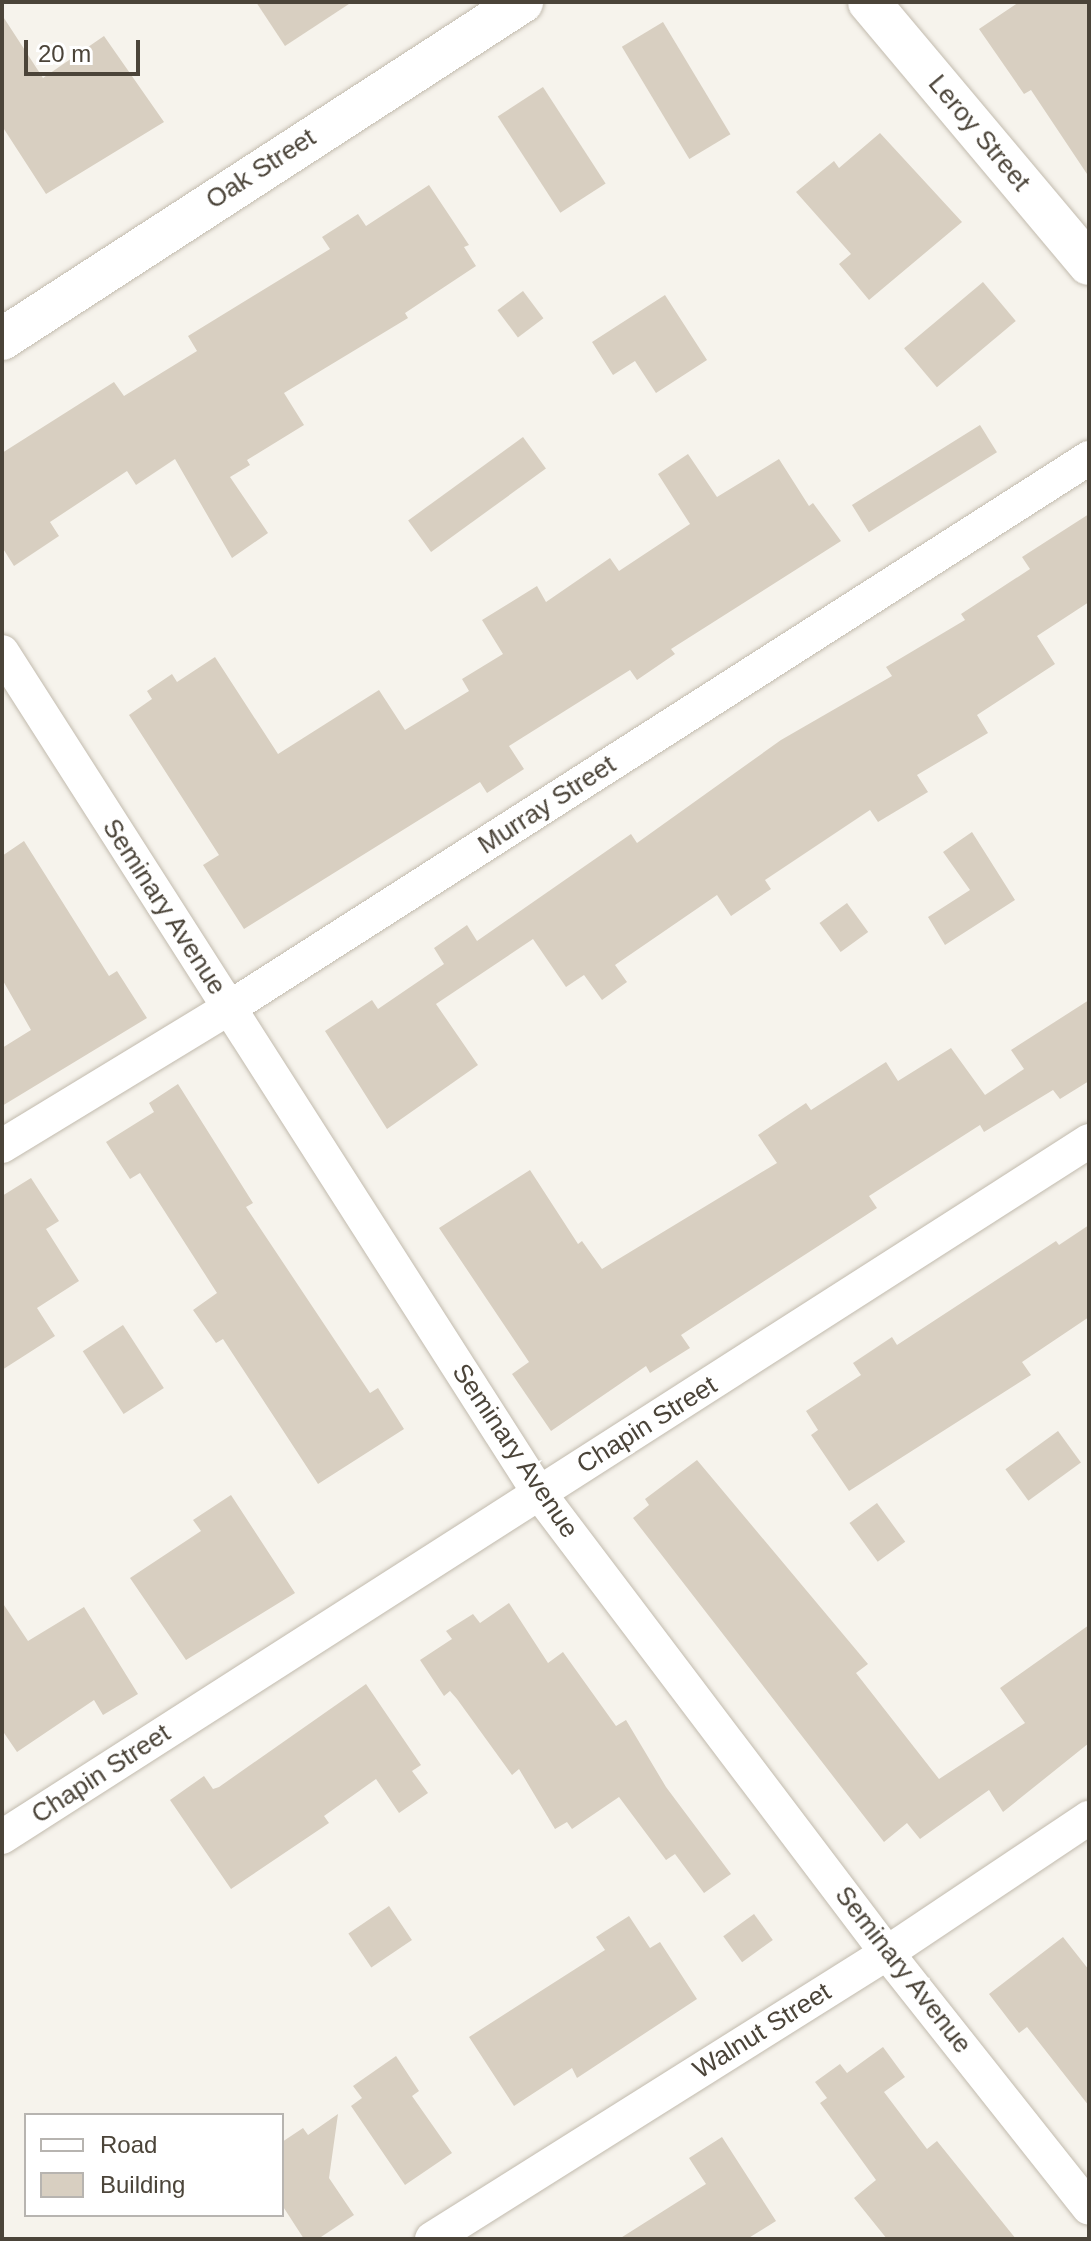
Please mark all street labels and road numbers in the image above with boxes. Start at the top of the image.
street label: Leroy Street [922,69,1036,197]
street label: Oak Street [200,122,322,216]
street label: Murray Street [472,749,622,861]
street label: Seminary Avenue [95,813,233,1001]
street label: Seminary Avenue [445,1357,585,1545]
street label: Chapin Street [571,1370,723,1480]
street label: Chapin Street [26,1718,176,1830]
street label: Seminary Avenue [828,1880,978,2060]
street label: Walnut Street [687,1976,837,2086]

